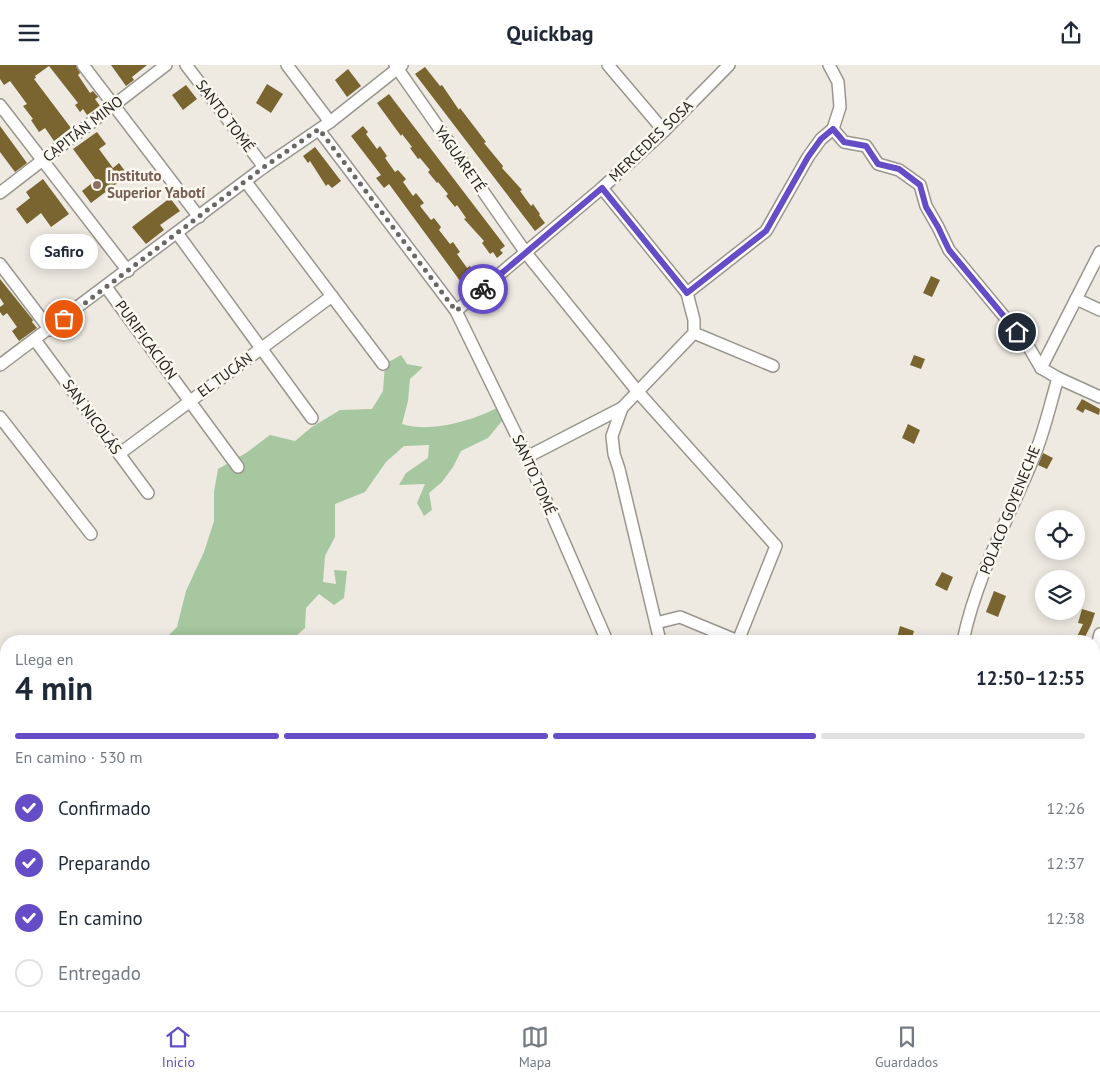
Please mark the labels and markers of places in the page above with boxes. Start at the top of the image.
place label: Instituto Superior Yabotí [107,166,205,202]
marker: Instituto Superior Yabotí [91,179,103,191]
callout: Safiro [30,234,98,269]
pin [43,298,85,340]
pin [996,311,1038,353]

